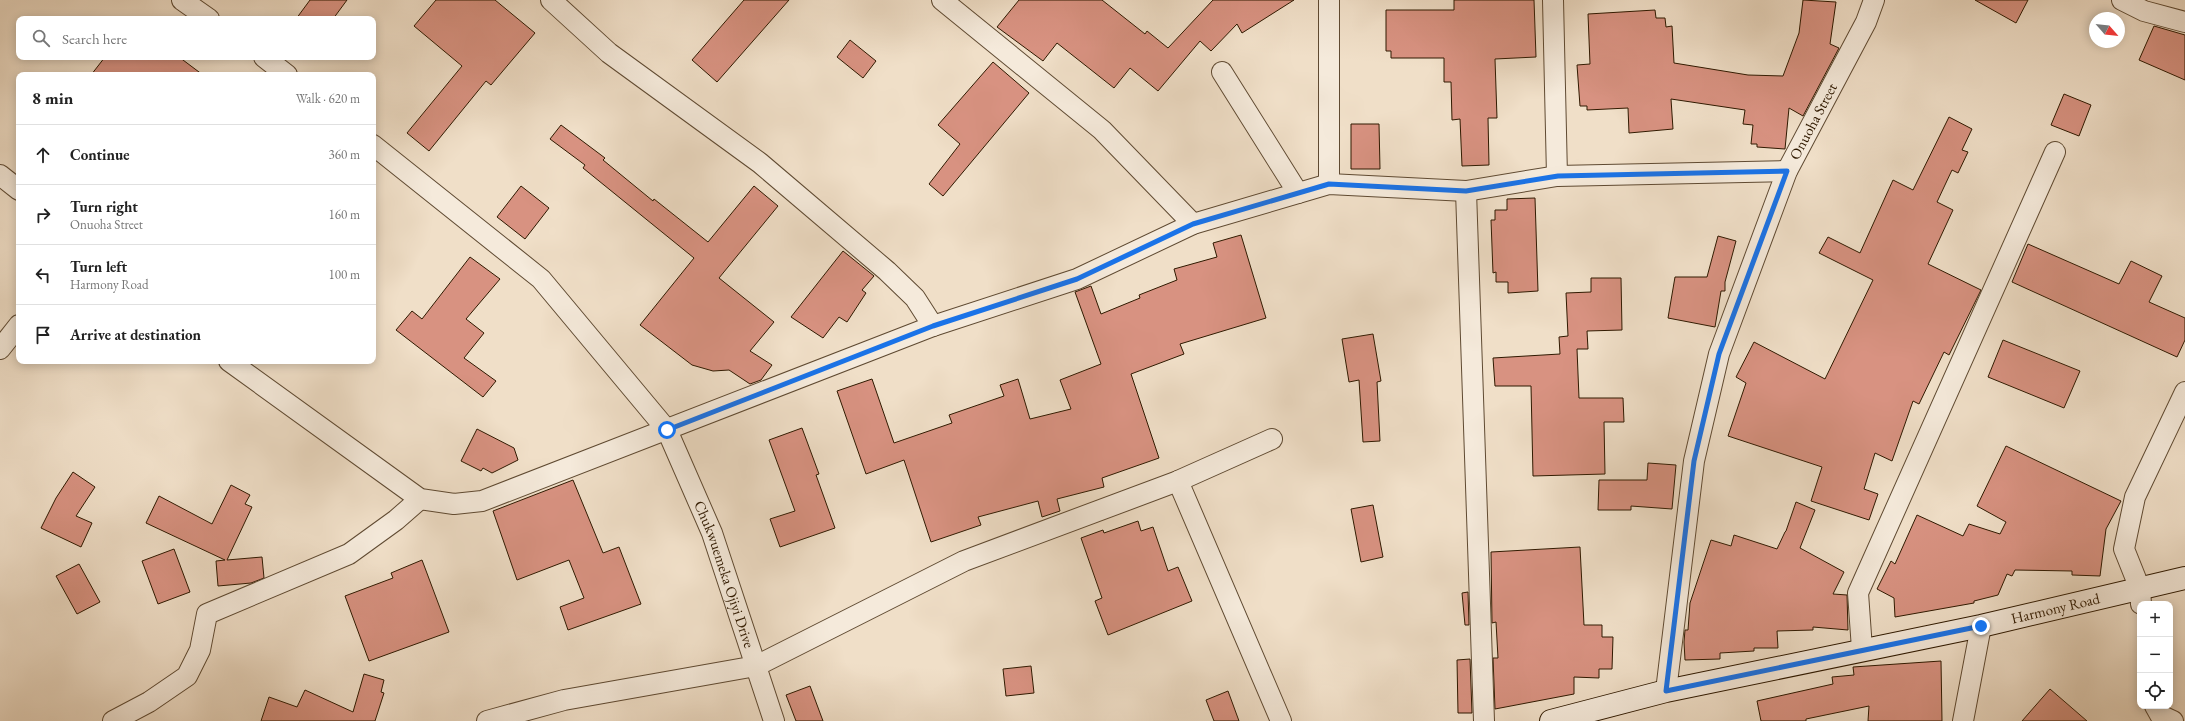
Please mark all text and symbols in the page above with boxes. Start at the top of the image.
north arrow [2089,12,2125,48]
search box [16,16,376,60]
icon: search [30,27,52,49]
text: Search here [62,29,127,48]
street label: Onuoha Street [1785,79,1841,163]
text: 8 min [32,87,73,109]
text: Walk · 620 m [296,90,360,107]
icon: ahead [32,144,54,166]
text: Continue [70,145,130,164]
text: 360 m [329,146,360,163]
text: Turn right [70,197,138,216]
icon: right [32,204,54,226]
text: 160 m [329,206,360,223]
text: Onuoha Street [70,216,143,233]
text: Turn left [70,257,127,276]
icon: left [32,264,54,286]
text: 100 m [329,266,360,283]
text: Harmony Road [70,276,148,293]
icon: arrive [32,324,54,346]
text: Arrive at destination [70,325,201,344]
route start [658,421,676,439]
street label: Chukwuemeka Ojiyi Drive [690,497,759,650]
street label: Harmony Road [2009,588,2102,628]
map controls [2137,601,2173,709]
button: + [2137,601,2173,637]
route end [1972,617,1990,635]
button: − [2137,637,2173,673]
button: locate [2137,673,2173,709]

